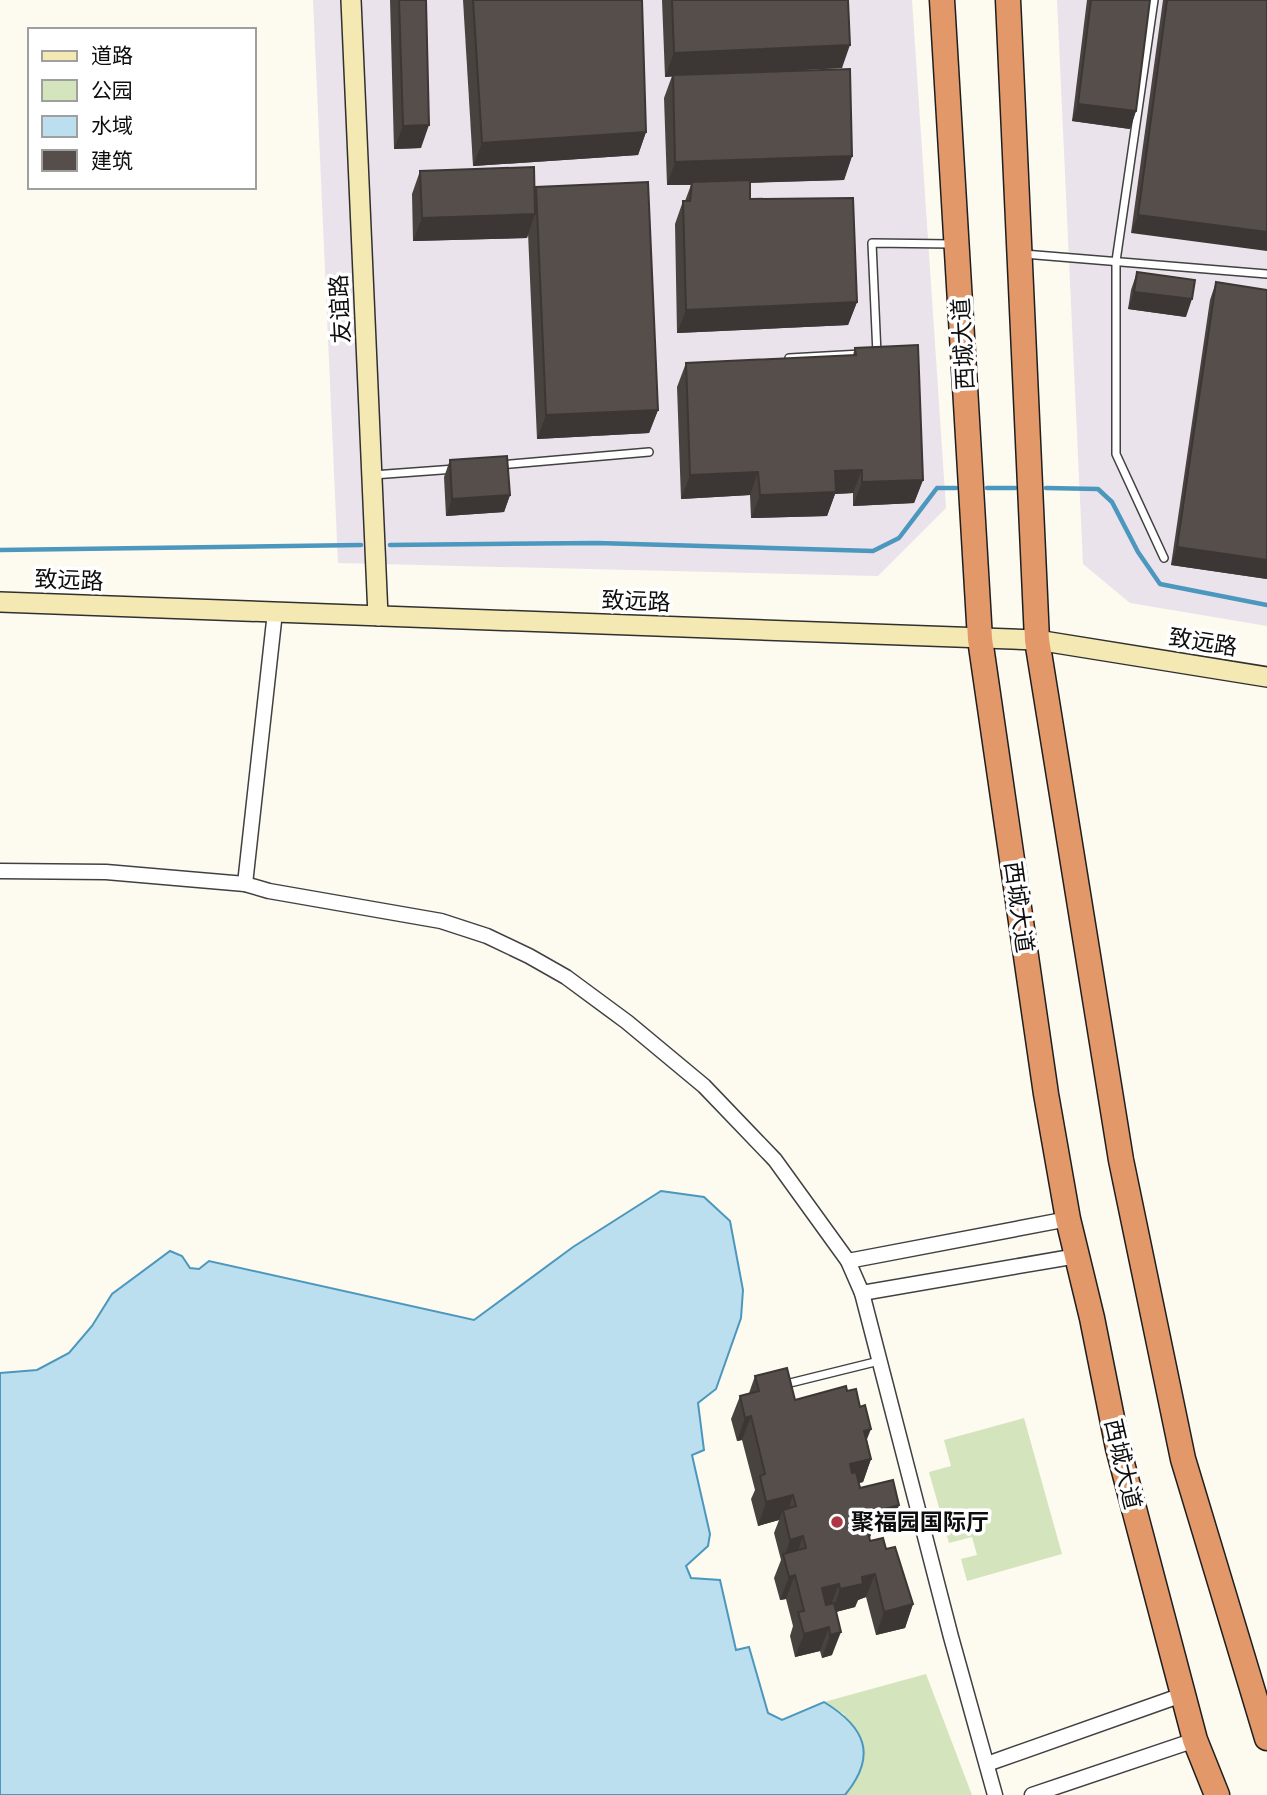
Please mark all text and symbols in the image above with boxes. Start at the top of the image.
legend [28,28,256,189]
text: 道路 [91,43,133,69]
text: 公园 [91,78,133,104]
text: 水域 [91,113,133,139]
text: 建筑 [91,148,133,174]
street label: 友谊路 [324,274,356,344]
street label: 西城大道 [947,297,979,391]
street label: 致远路 [34,565,104,595]
street label: 致远路 [601,586,671,616]
street label: 致远路 [1167,623,1239,661]
street label: 西城大道 [999,859,1039,955]
street label: 西城大道 [1099,1416,1147,1512]
place label: 聚福园国际厅 [851,1508,989,1536]
marker: 聚福园国际厅 [829,1514,845,1530]

